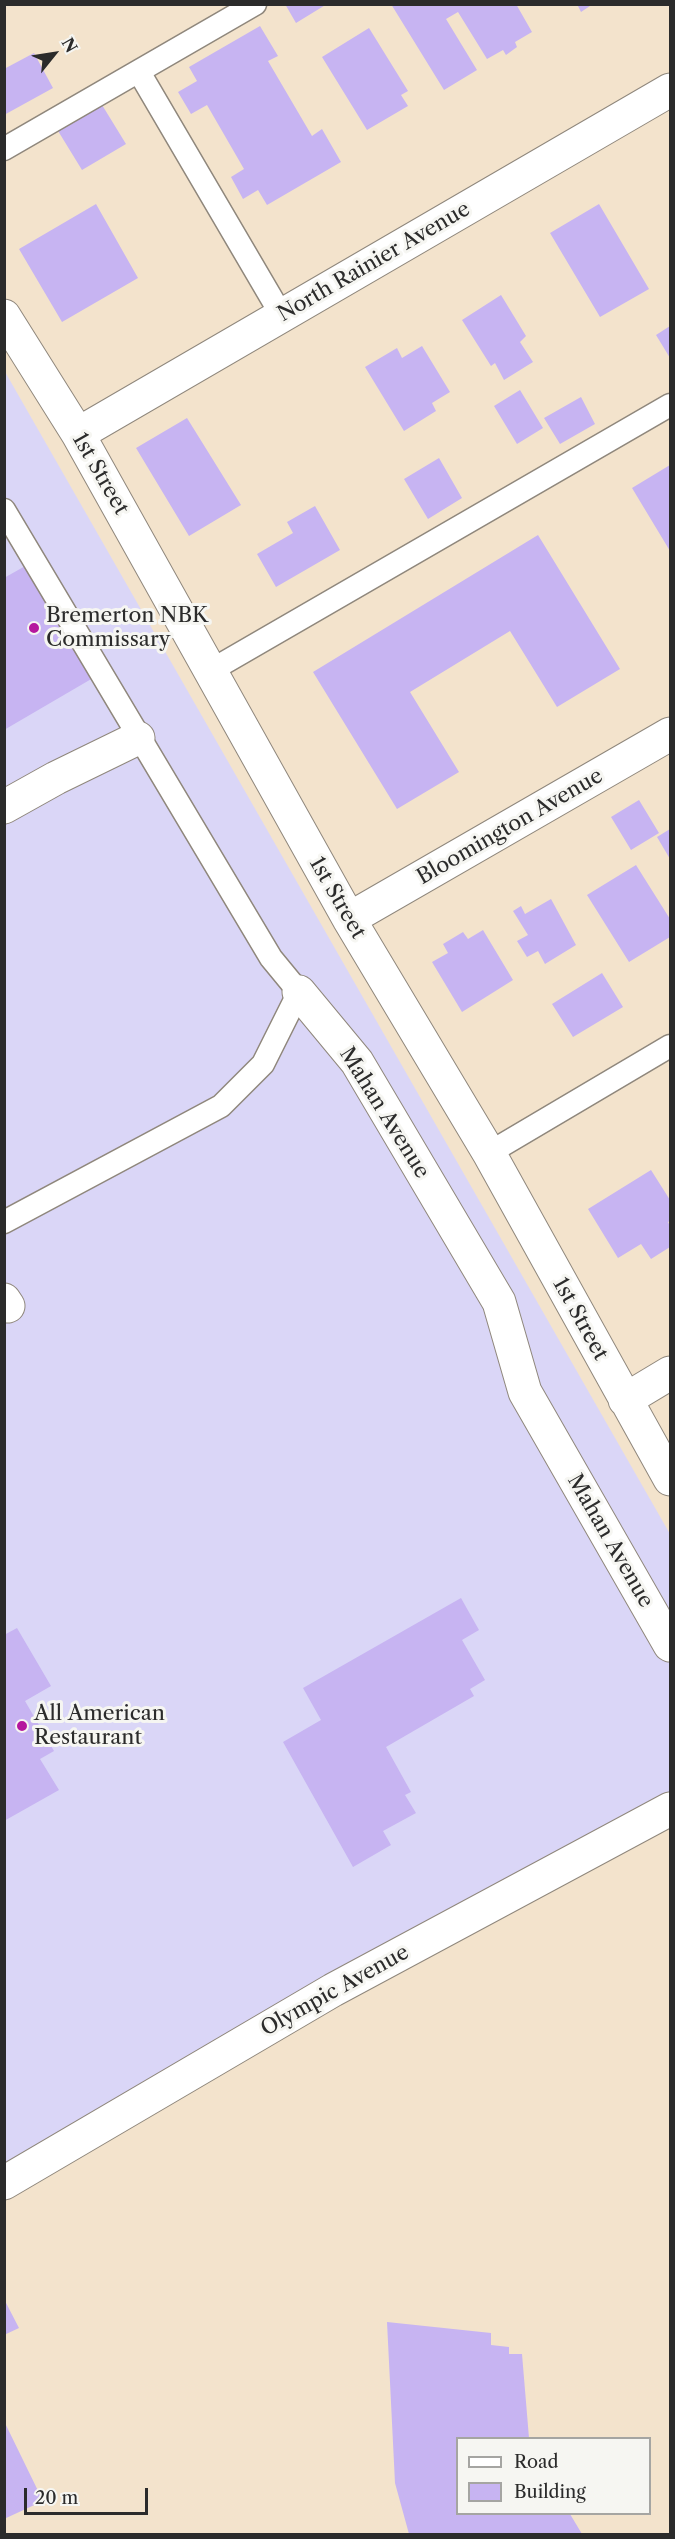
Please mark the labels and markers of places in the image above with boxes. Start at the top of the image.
place label: Bremerton NBK Commissary [46,603,208,653]
marker: Bremerton NBK Commissary [27,621,41,635]
place label: All American Restaurant [34,1701,165,1751]
marker: All American Restaurant [15,1719,29,1733]

